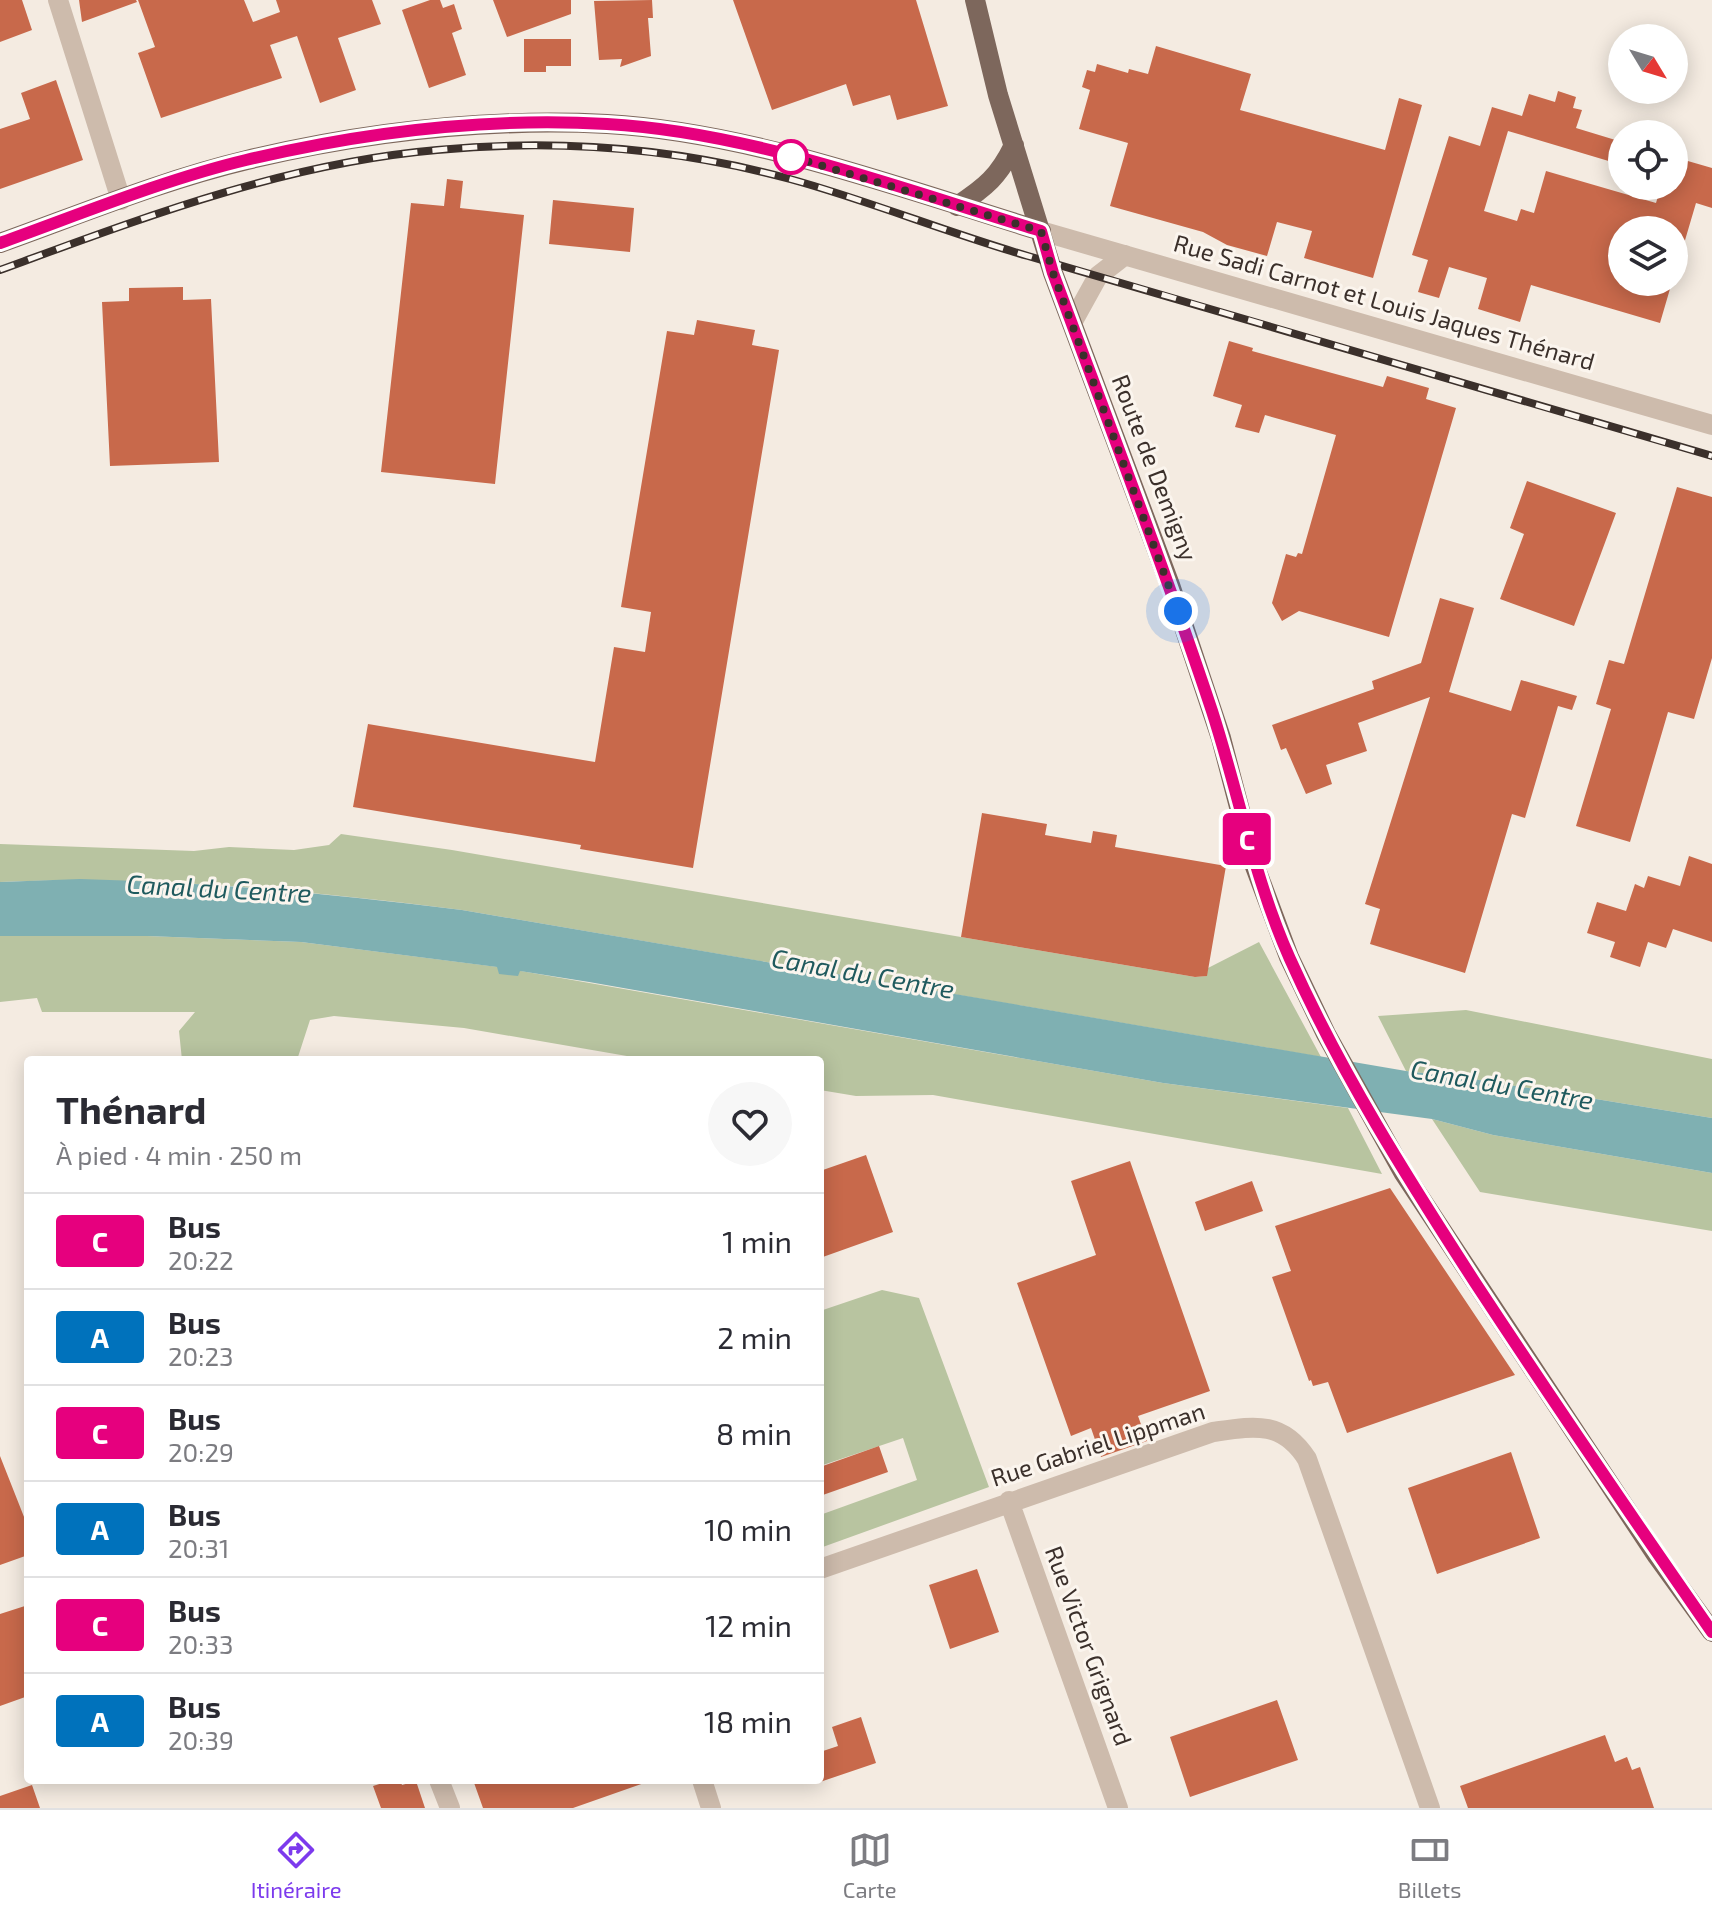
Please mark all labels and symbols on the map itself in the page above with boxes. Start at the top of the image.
north arrow [1608,24,1688,104]
unlabelled marker [774,140,808,174]
street label: Rue Sadi Carnot et Louis Jaques Thénard [1171,227,1598,376]
street label: Route de Demigny [1107,370,1204,565]
your location [1158,591,1198,631]
line badge: C [1221,813,1273,865]
water label: Canal du Centre [126,867,312,908]
water label: Canal du Centre [769,941,957,1004]
water label: Canal du Centre [1408,1052,1596,1115]
street label: Rue Gabriel Lippman [987,1395,1208,1492]
street label: Rue Victor Grignard [1040,1542,1139,1749]

